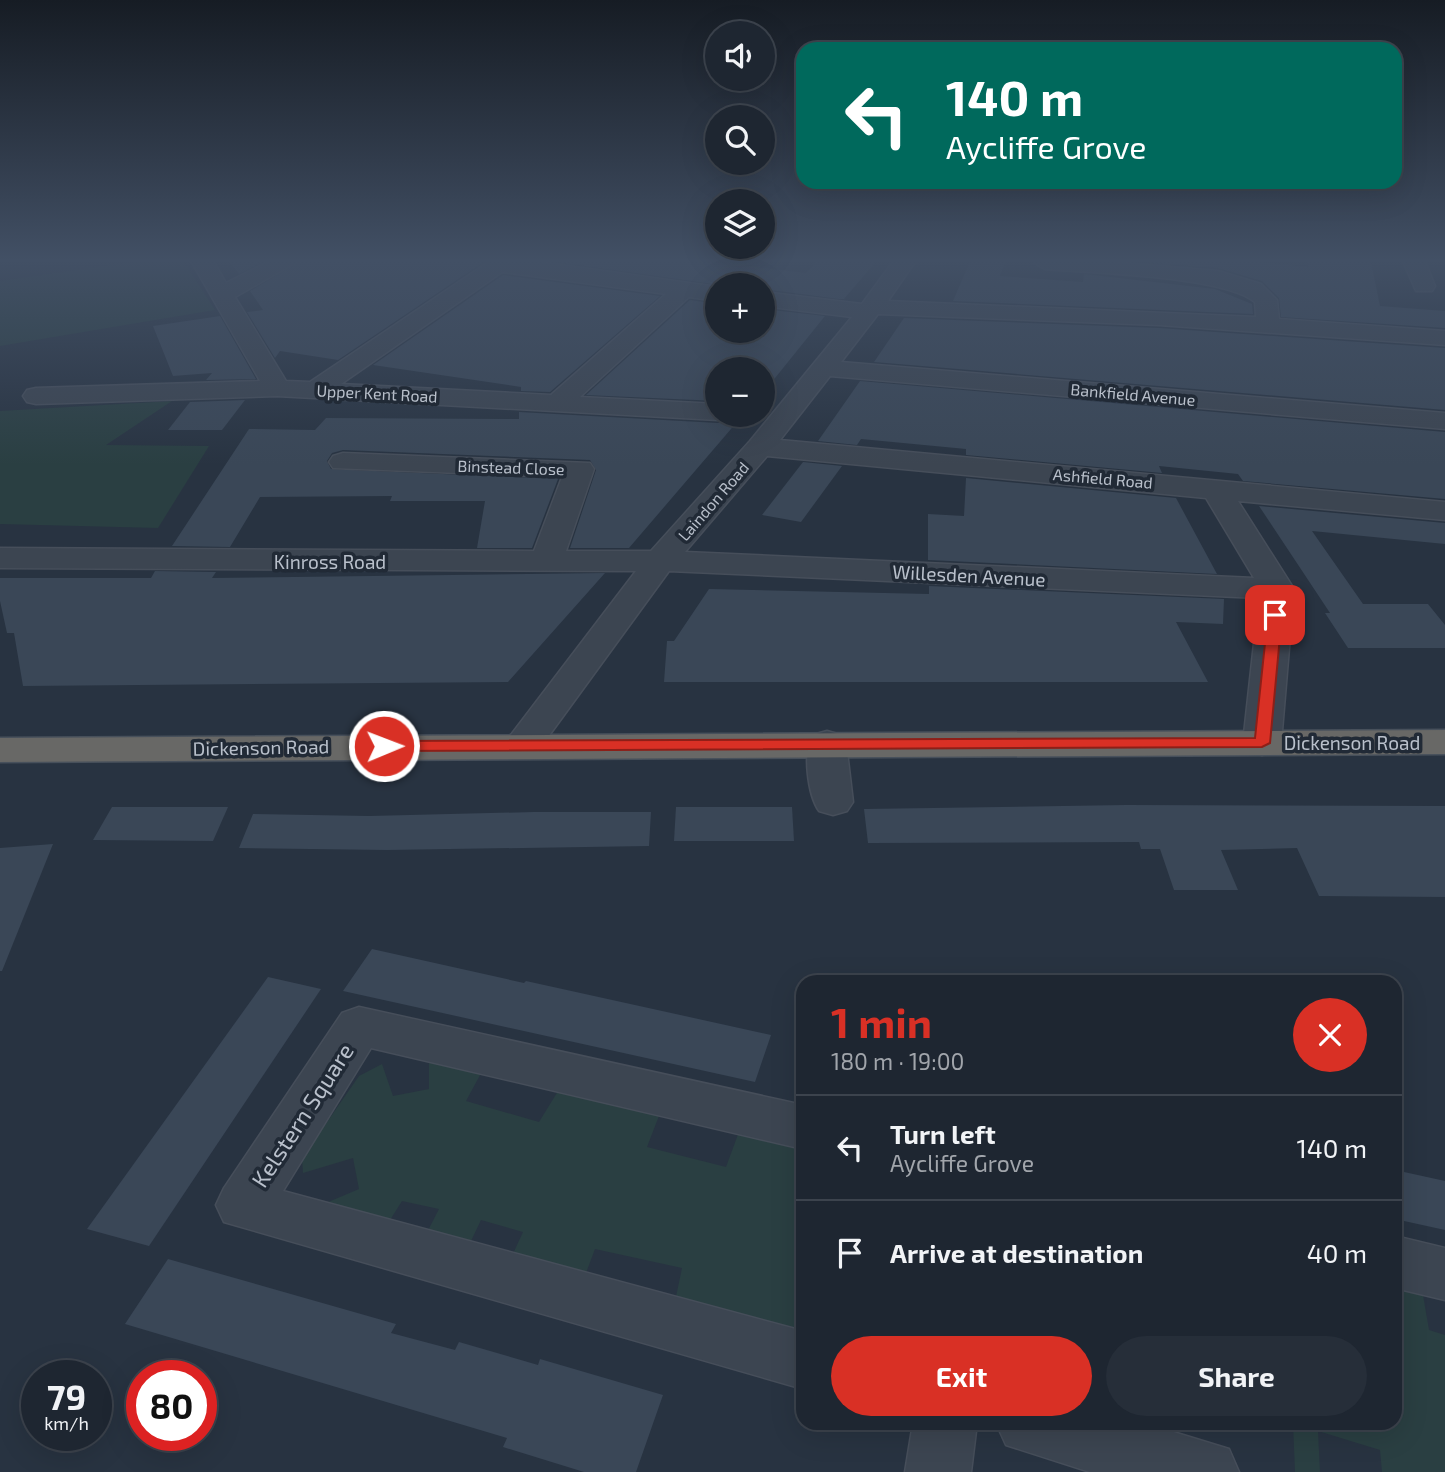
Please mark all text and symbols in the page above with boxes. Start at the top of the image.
map controls [705,21,775,427]
button: sound [705,21,775,91]
text: 140 m [946,67,1083,126]
icon: left [831,70,922,161]
button: search [705,105,775,175]
text: Aycliffe Grove [946,127,1146,165]
button: layers [705,189,775,259]
button: + [705,273,775,343]
button: − [705,357,775,427]
street label: Bankfield Avenue [1070,379,1196,409]
street label: Upper Kent Road [316,380,438,406]
street label: Binstead Close [457,456,565,478]
street label: Laindon Road [674,458,752,544]
street label: Ashfield Road [1052,464,1154,492]
street label: Kinross Road [274,550,386,573]
street label: Willesden Avenue [892,560,1046,590]
pin [1245,585,1305,645]
icon: arrive [1256,596,1294,634]
position arrow [347,709,421,783]
street label: Dickenson Road [1284,731,1420,754]
street label: Dickenson Road [192,734,330,760]
text: 1 min [831,996,932,1046]
button: close [1293,998,1367,1072]
street label: Kelstern Square [245,1038,359,1192]
text: 180 m · 19:00 [831,1047,964,1075]
text: Turn left [890,1118,996,1149]
icon: left [831,1129,869,1167]
text: 140 m [1296,1132,1367,1163]
text: Aycliffe Grove [890,1149,1034,1177]
icon: arrive [831,1234,869,1272]
text: Arrive at destination [890,1237,1143,1268]
text: 40 m [1307,1237,1367,1268]
button: Exit [831,1336,1092,1416]
button: Share [1106,1336,1367,1416]
speed limit sign: 80 [126,1360,217,1451]
text: 79 [47,1375,86,1417]
text: km/h [44,1412,89,1434]

